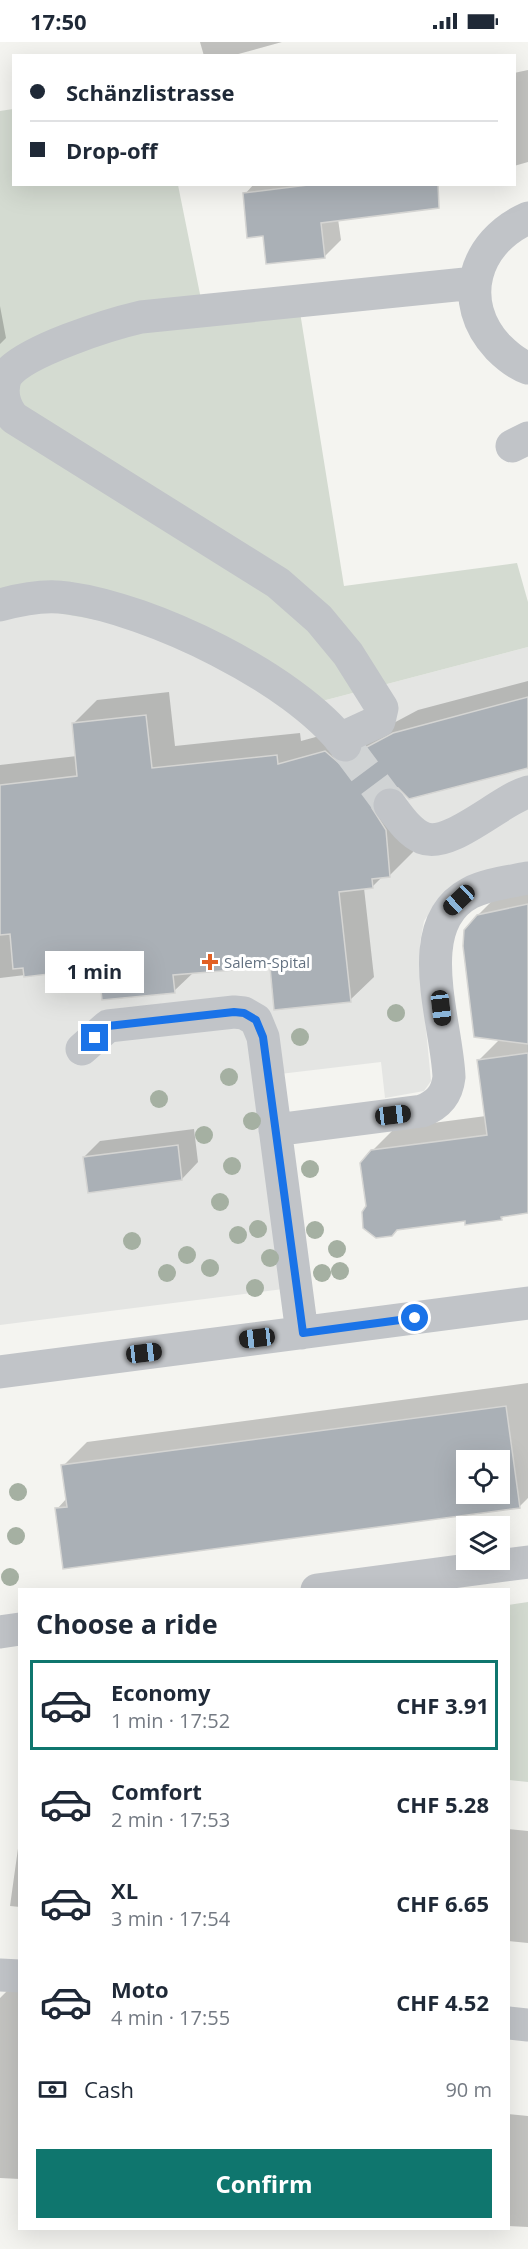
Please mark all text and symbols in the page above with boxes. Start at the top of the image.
text: 17:50 [30,6,87,36]
text: Schänzlistrasse [66,77,234,107]
text: Drop-off [66,135,158,165]
car [440,881,478,919]
callout: 1 min [46,951,144,993]
place label: Salem-Spital [224,952,310,972]
marker: Salem-Spital [201,953,219,971]
text: 1 min [67,958,122,985]
car [430,989,452,1027]
route end [81,1024,108,1051]
car [374,1104,412,1126]
route start [401,1304,428,1331]
car [238,1327,276,1349]
car [125,1342,163,1364]
map controls [456,1450,510,1570]
button: locate [456,1450,510,1504]
button: layers [456,1516,510,1570]
text: Choose a ride [36,1605,218,1642]
text: Economy [111,1677,210,1707]
icon: car [39,1678,93,1732]
text: CHF 3.91 [396,1690,489,1720]
text: 1 min · 17:52 [111,1707,230,1734]
text: Comfort [111,1776,202,1806]
icon: car [39,1777,93,1831]
text: CHF 5.28 [396,1789,489,1819]
text: 2 min · 17:53 [111,1806,230,1833]
text: XL [111,1875,138,1905]
icon: car [39,1876,93,1930]
text: CHF 6.65 [396,1888,489,1918]
text: 3 min · 17:54 [111,1905,230,1932]
text: Moto [111,1974,169,2004]
icon: car [39,1975,93,2029]
text: CHF 4.52 [396,1987,489,2017]
text: 4 min · 17:55 [111,2004,230,2031]
icon: cash [36,2073,69,2106]
text: Cash [84,2074,134,2104]
text: 90 m [445,2076,492,2103]
button: Confirm [36,2149,492,2218]

